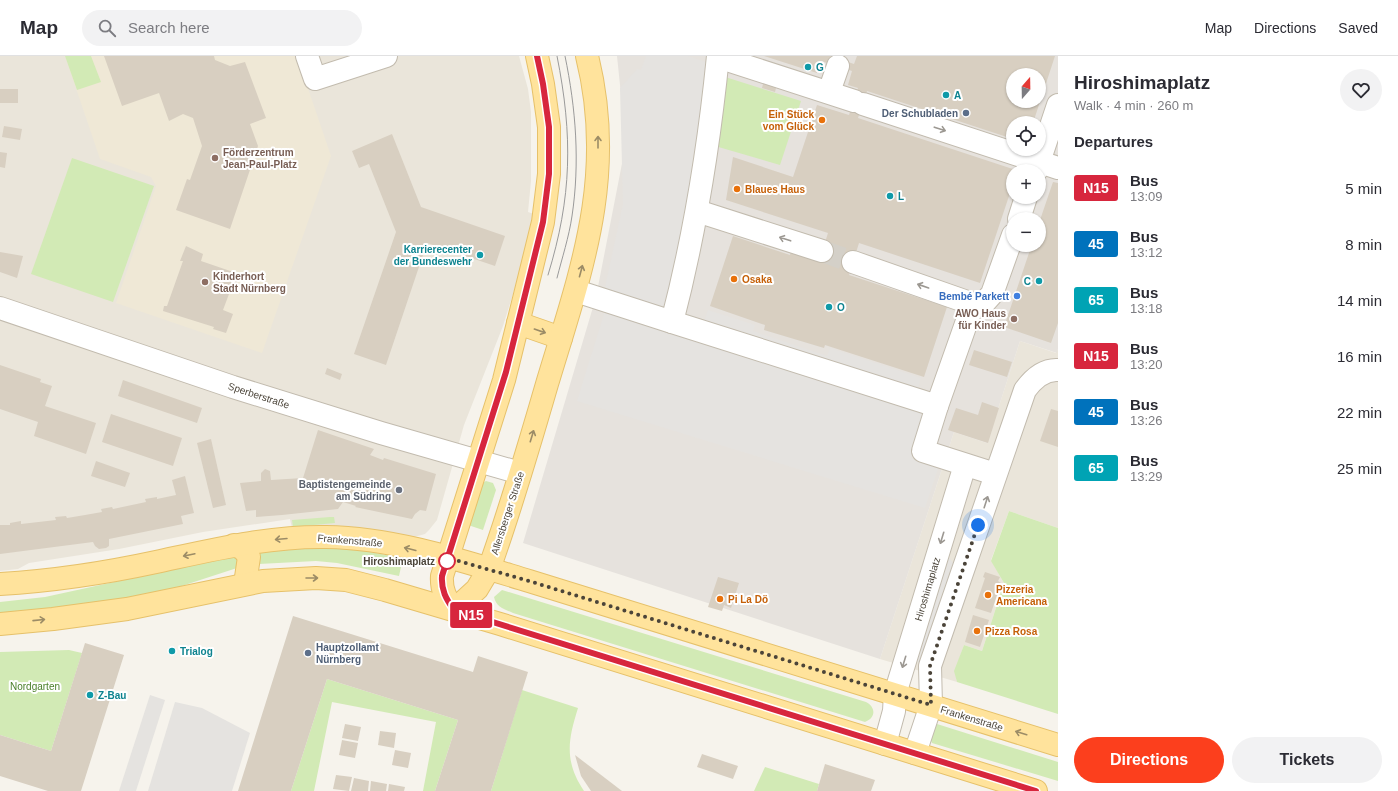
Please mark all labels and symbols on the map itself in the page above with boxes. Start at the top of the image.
marker: G [803,62,813,72]
place label: G [816,62,824,73]
north arrow [1006,68,1046,108]
marker: A [941,90,951,100]
place label: A [954,90,961,101]
place label: Der Schubladen [882,108,958,119]
marker: Der Schubladen [961,108,971,118]
place label: Ein Stück vom Glück [763,109,814,132]
marker: Ein Stück vom Glück [817,115,827,125]
one-way arrow [933,126,946,133]
one-way arrow [594,136,602,149]
place label: Förderzentrum Jean-Paul-Platz [223,147,297,170]
marker: Förderzentrum Jean-Paul-Platz [210,153,220,163]
marker: Blaues Haus [732,184,742,194]
place label: Blaues Haus [745,184,805,195]
marker: L [885,191,895,201]
place label: L [898,191,904,202]
one-way arrow [780,235,792,243]
place label: Karrierecenter der Bundeswehr [394,244,472,267]
marker: Karrierecenter der Bundeswehr [475,250,485,260]
one-way arrow [578,265,586,278]
place label: Kinderhort Stadt Nürnberg [213,271,286,294]
marker: Osaka [729,274,739,284]
place label: Osaka [742,274,772,285]
place label: C [1024,276,1031,287]
marker: C [1034,276,1044,286]
marker: Kinderhort Stadt Nürnberg [200,277,210,287]
one-way arrow [916,282,929,289]
place label: Bembé Parkett [939,291,1010,302]
marker: Bembé Parkett [1012,291,1022,301]
marker: O [824,302,834,312]
place label: O [837,302,845,313]
place label: AWO Haus für Kinder [955,308,1006,331]
marker: AWO Haus für Kinder [1009,314,1019,324]
one-way arrow [533,327,545,335]
street label: Sperberstraße [227,380,291,411]
one-way arrow [529,429,536,442]
street label: Allersberger Straße [489,470,526,556]
place label: Baptistengemeinde am Südring [299,479,391,502]
marker: Baptistengemeinde am Südring [394,485,404,495]
one-way arrow [982,496,990,508]
your location [968,515,988,535]
one-way arrow [938,531,945,544]
street label: Frankenstraße [317,532,383,549]
one-way arrow [275,536,288,543]
one-way arrow [404,544,417,552]
one-way arrow [183,551,196,559]
marker: Hiroshimaplatz [438,552,456,570]
place label: Hiroshimaplatz [363,556,435,567]
street label: Hiroshimaplatz [913,556,942,622]
one-way arrow [305,574,318,582]
place label: Pizzeria Americana [996,584,1048,607]
marker: Pizzeria Americana [983,590,993,600]
marker: Pi La Dö [715,594,725,604]
place label: Pi La Dö [728,594,768,605]
line badge: N15 [448,602,494,628]
one-way arrow [32,617,45,624]
marker: Pizza Rosa [972,626,982,636]
place label: Pizza Rosa [985,626,1038,637]
place label: Hauptzollamt Nürnberg [316,642,379,665]
marker: Trialog [167,646,177,656]
place label: Trialog [180,646,213,657]
marker: Hauptzollamt Nürnberg [303,648,313,658]
one-way arrow [900,656,908,668]
park label: Nordgarten [10,681,60,692]
marker: Z-Bau [85,690,95,700]
place label: Z-Bau [98,690,126,701]
street label: Frankenstraße [939,704,1005,733]
one-way arrow [1014,729,1027,736]

